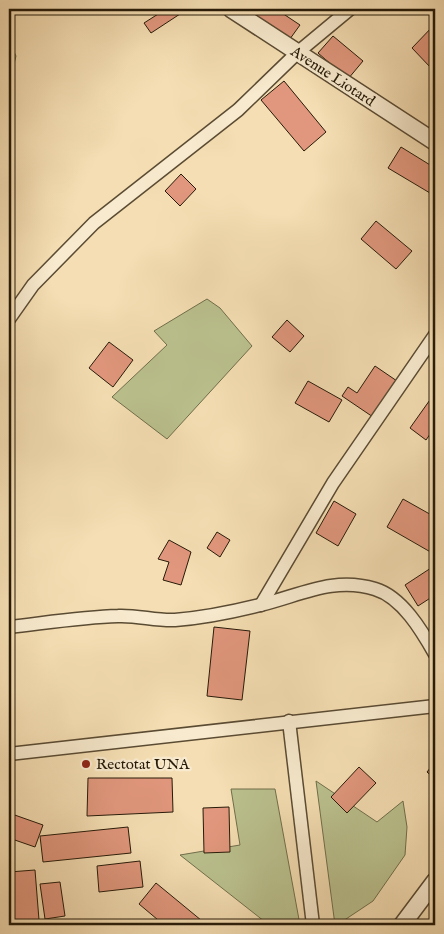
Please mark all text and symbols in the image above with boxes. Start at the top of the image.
street label: Avenue Liotard [286,42,379,111]
place label: Rectotat UNA [96,755,190,774]
marker: Rectotat UNA [80,758,92,770]

